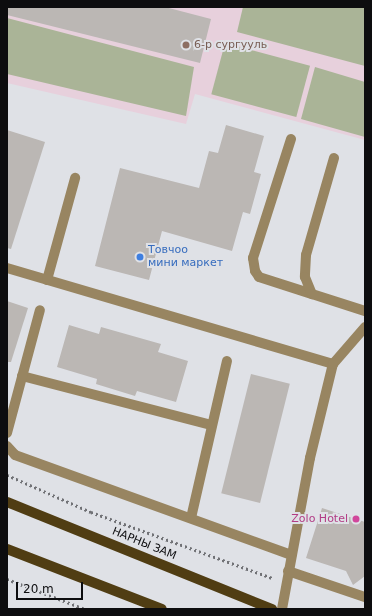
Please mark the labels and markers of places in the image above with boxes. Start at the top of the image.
place label: 6-р сургууль [194,38,267,52]
marker: 6-р сургууль [181,40,191,50]
place label: Товчоо мини маркет [148,244,223,270]
marker: Товчоо мини маркет [135,252,145,262]
place label: Zolo Hotel [291,512,348,526]
marker: Zolo Hotel [351,514,361,524]

